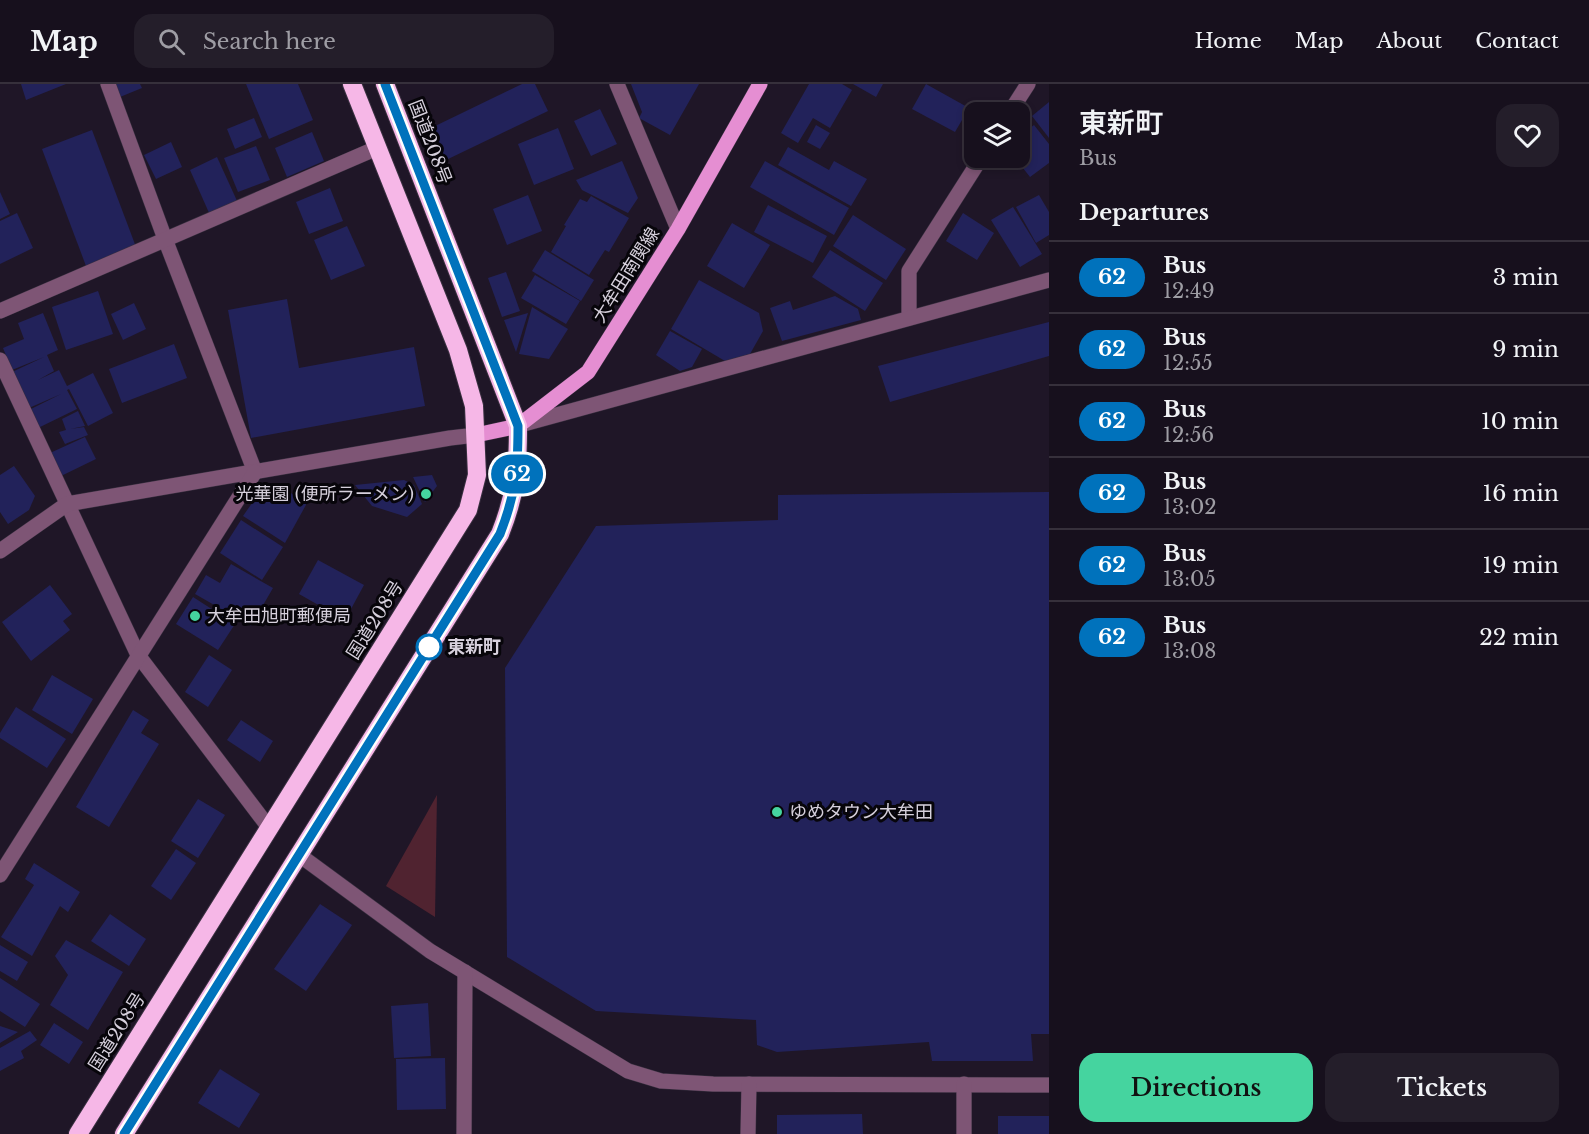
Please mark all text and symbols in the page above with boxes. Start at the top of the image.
search box [134,14,554,68]
text: Map [30,24,98,59]
icon: search [155,25,188,58]
text: Search here [203,28,336,55]
text: Home [1195,28,1262,54]
text: Map [1295,28,1343,54]
text: About [1376,28,1442,54]
text: Contact [1475,28,1559,54]
street label: 国道208号 [404,97,456,187]
map controls [964,102,1030,168]
button: layers [964,102,1030,168]
button: heart [1496,104,1559,167]
text: 東新町 [1079,106,1163,141]
text: Bus [1079,146,1117,170]
text: Departures [1079,199,1209,226]
street label: 大牟田南関線 [588,223,664,327]
text: Bus [1163,252,1206,279]
text: 62 [1098,264,1126,290]
text: 3 min [1493,264,1559,291]
text: 12:49 [1163,279,1215,303]
text: Bus [1163,324,1206,351]
text: 62 [1098,336,1126,362]
text: 9 min [1492,336,1559,363]
text: 12:55 [1163,351,1213,375]
text: Bus [1163,396,1206,423]
text: 62 [1098,408,1126,434]
text: 10 min [1481,408,1559,435]
text: 12:56 [1163,423,1214,447]
line badge: 62 [490,454,544,494]
text: 62 [503,461,531,487]
text: Bus [1163,468,1206,495]
text: 62 [1098,480,1126,506]
text: 16 min [1482,480,1559,507]
place label: 光華園 (便所ラーメン) [236,483,414,505]
marker: 光華園 (便所ラーメン) [419,487,433,501]
text: 13:02 [1163,495,1217,519]
text: Bus [1163,540,1206,567]
text: 62 [1098,552,1126,578]
text: 19 min [1482,552,1559,579]
text: 13:05 [1163,567,1216,591]
street label: 国道208号 [342,576,408,664]
place label: 大牟田旭町郵便局 [207,605,351,627]
marker: 大牟田旭町郵便局 [188,609,202,623]
text: Bus [1163,612,1206,639]
text: 62 [1098,624,1126,650]
text: 22 min [1479,624,1559,651]
marker: 東新町 [416,634,442,660]
place label: 東新町 [447,636,501,658]
text: 13:08 [1163,639,1216,663]
place label: ゆめタウン大牟田 [789,801,933,823]
marker: ゆめタウン大牟田 [770,805,784,819]
street label: 国道208号 [84,988,150,1076]
button: Directions [1079,1053,1313,1122]
button: Tickets [1325,1053,1559,1122]

